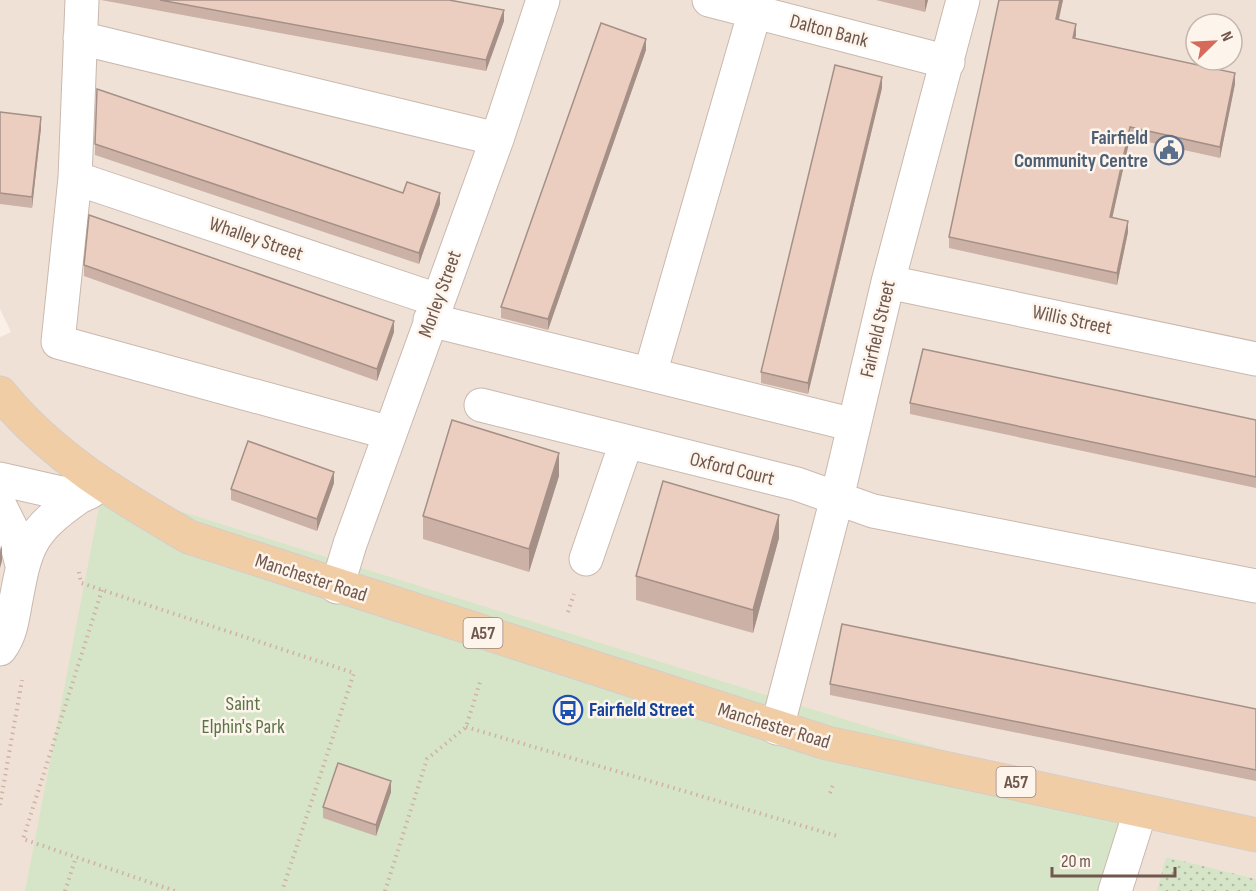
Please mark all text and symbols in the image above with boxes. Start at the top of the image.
street label: Dalton Bank [787,9,871,53]
north arrow [1184,12,1244,72]
text: N [1216,29,1237,44]
place label: Fairfield Community Centre [1014,126,1148,173]
public building icon: Fairfield Community Centre [1153,134,1185,166]
street label: Whalley Street [206,212,306,266]
street label: Morley Street [413,247,467,341]
street label: Fairfield Street [855,278,901,380]
street label: Willis Street [1030,300,1114,340]
street label: Oxford Court [687,447,777,491]
street label: Manchester Road [252,549,370,607]
road number: A57 [464,618,502,648]
park label: Saint Elphin's Park [201,692,285,739]
bus stop icon: Fairfield Street [552,694,584,726]
place label: Fairfield Street [589,698,695,722]
street label: Manchester Road [715,698,833,754]
road number: A57 [996,767,1036,797]
scale bar [1052,840,1175,878]
text: 20 m [1061,851,1091,872]

